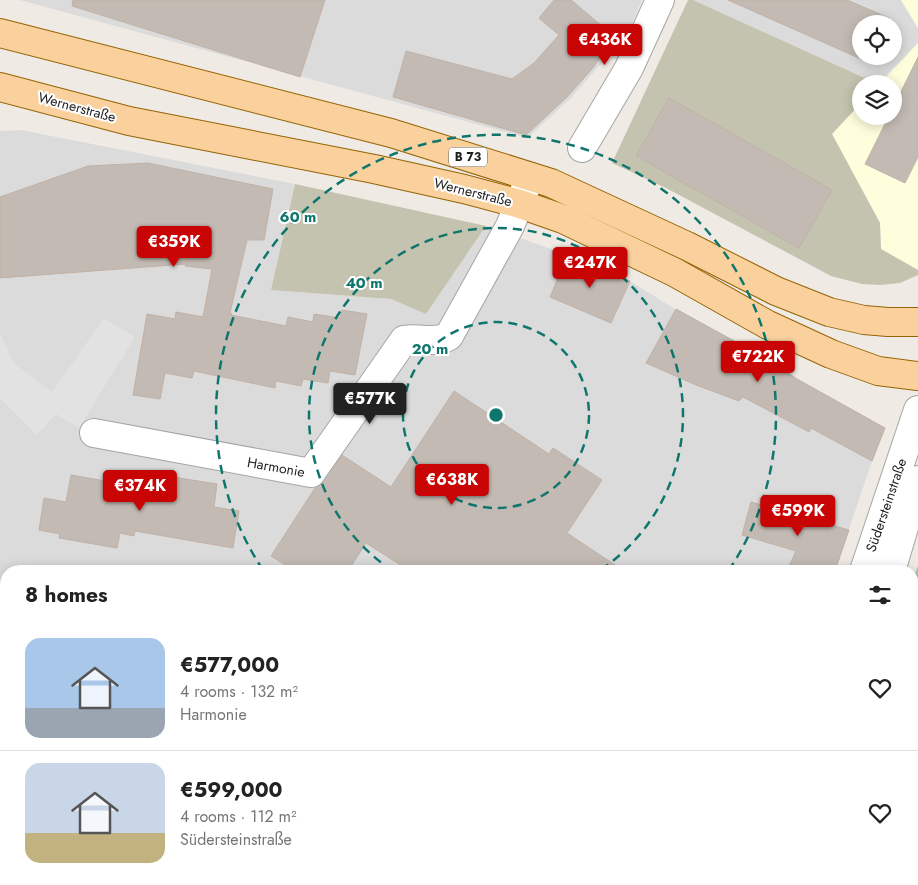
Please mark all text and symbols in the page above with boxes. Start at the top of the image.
map controls [852,15,902,125]
button: locate [852,15,902,65]
pin: €436K [570,23,640,66]
text: €436K [578,28,632,51]
button: layers [852,75,902,125]
street label: Wernerstraße [36,87,118,127]
road number: B 73 [449,148,487,166]
street label: Wernerstraße [432,173,514,211]
text: 60 m [280,206,316,228]
pin: €359K [139,226,209,268]
text: €359K [148,230,200,253]
pin: €247K [555,246,625,289]
text: €247K [564,251,616,274]
text: 40 m [345,272,383,294]
text: 20 m [412,338,448,360]
pin: €722K [723,340,793,383]
text: €722K [732,345,784,368]
pin: €577K [335,382,405,425]
text: €577K [344,387,396,410]
centre of rings [487,406,505,424]
street label: Harmonie [246,452,306,482]
street label: Südersteinstraße [861,455,911,555]
pin: €638K [417,464,487,506]
text: €638K [426,468,478,491]
pin: €374K [105,470,175,512]
text: €374K [114,474,166,497]
pin: €599K [763,494,833,537]
text: €599K [771,499,825,522]
text: 8 homes [25,580,108,610]
icon: filters [866,581,894,609]
text: €577,000 [180,650,279,680]
icon: home [65,658,125,718]
icon: heart [866,674,894,702]
text: 4 rooms · 132 m² [180,680,298,703]
text: Harmonie [180,703,247,726]
text: €599,000 [180,775,282,805]
icon: home [65,783,125,843]
icon: heart [866,799,894,827]
text: 4 rooms · 112 m² [180,805,297,828]
text: Südersteinstraße [180,828,292,851]

